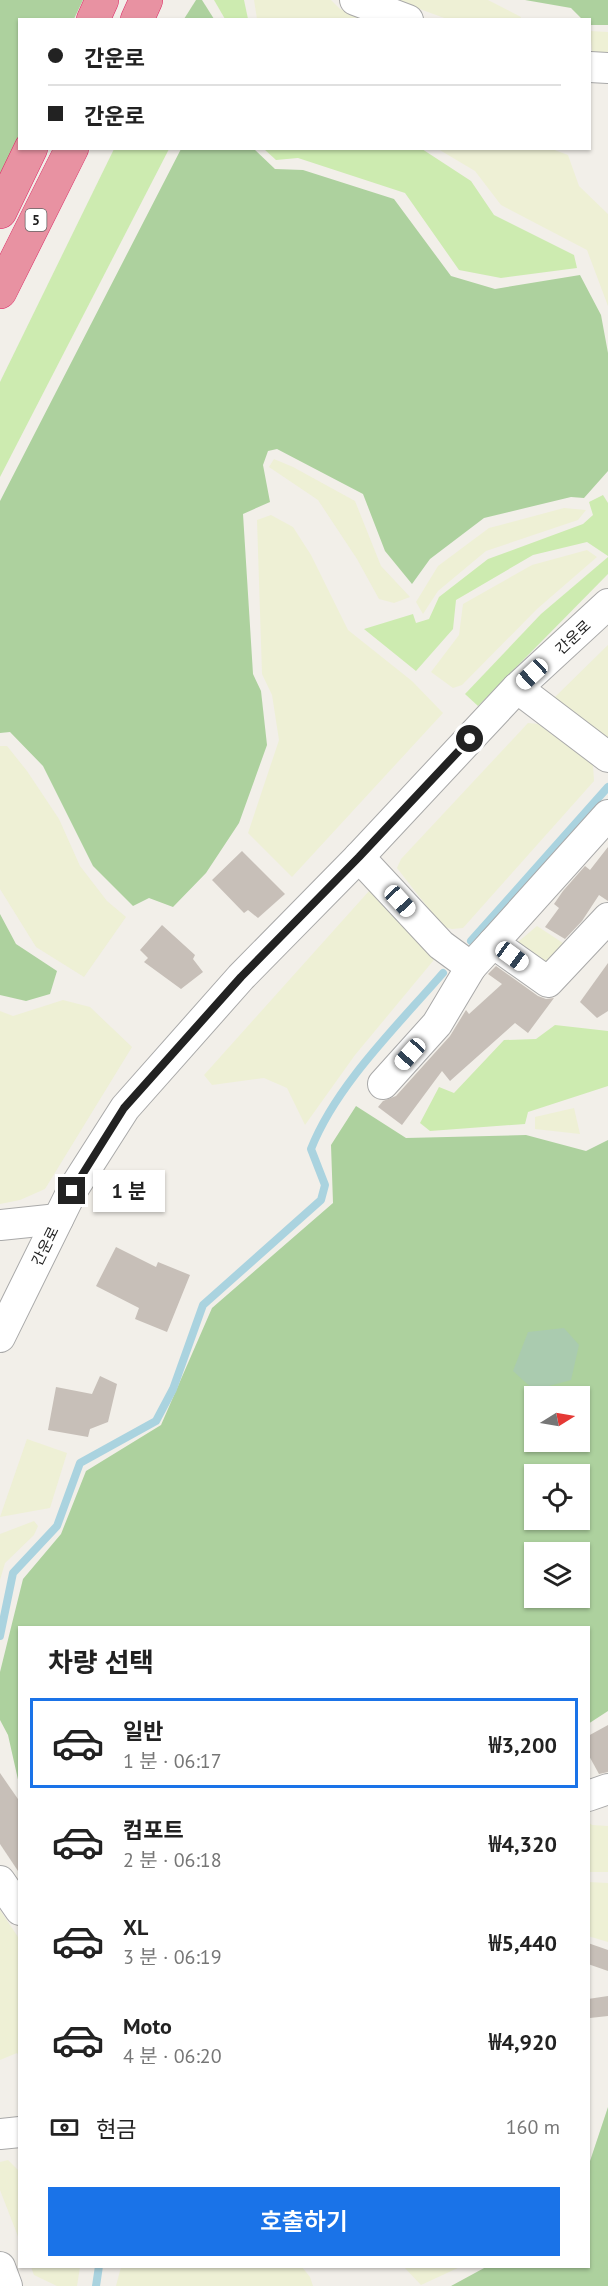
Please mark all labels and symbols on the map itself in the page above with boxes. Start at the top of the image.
road number: 5 [26,209,46,231]
street label: 간운로 [551,616,595,658]
car [513,655,551,693]
route start [456,725,483,752]
car [381,882,419,920]
car [492,938,532,974]
car [391,1035,429,1073]
callout: 1 분 [93,1170,165,1212]
route end [58,1177,85,1204]
street label: 간운로 [27,1223,63,1269]
north arrow [524,1386,590,1452]

